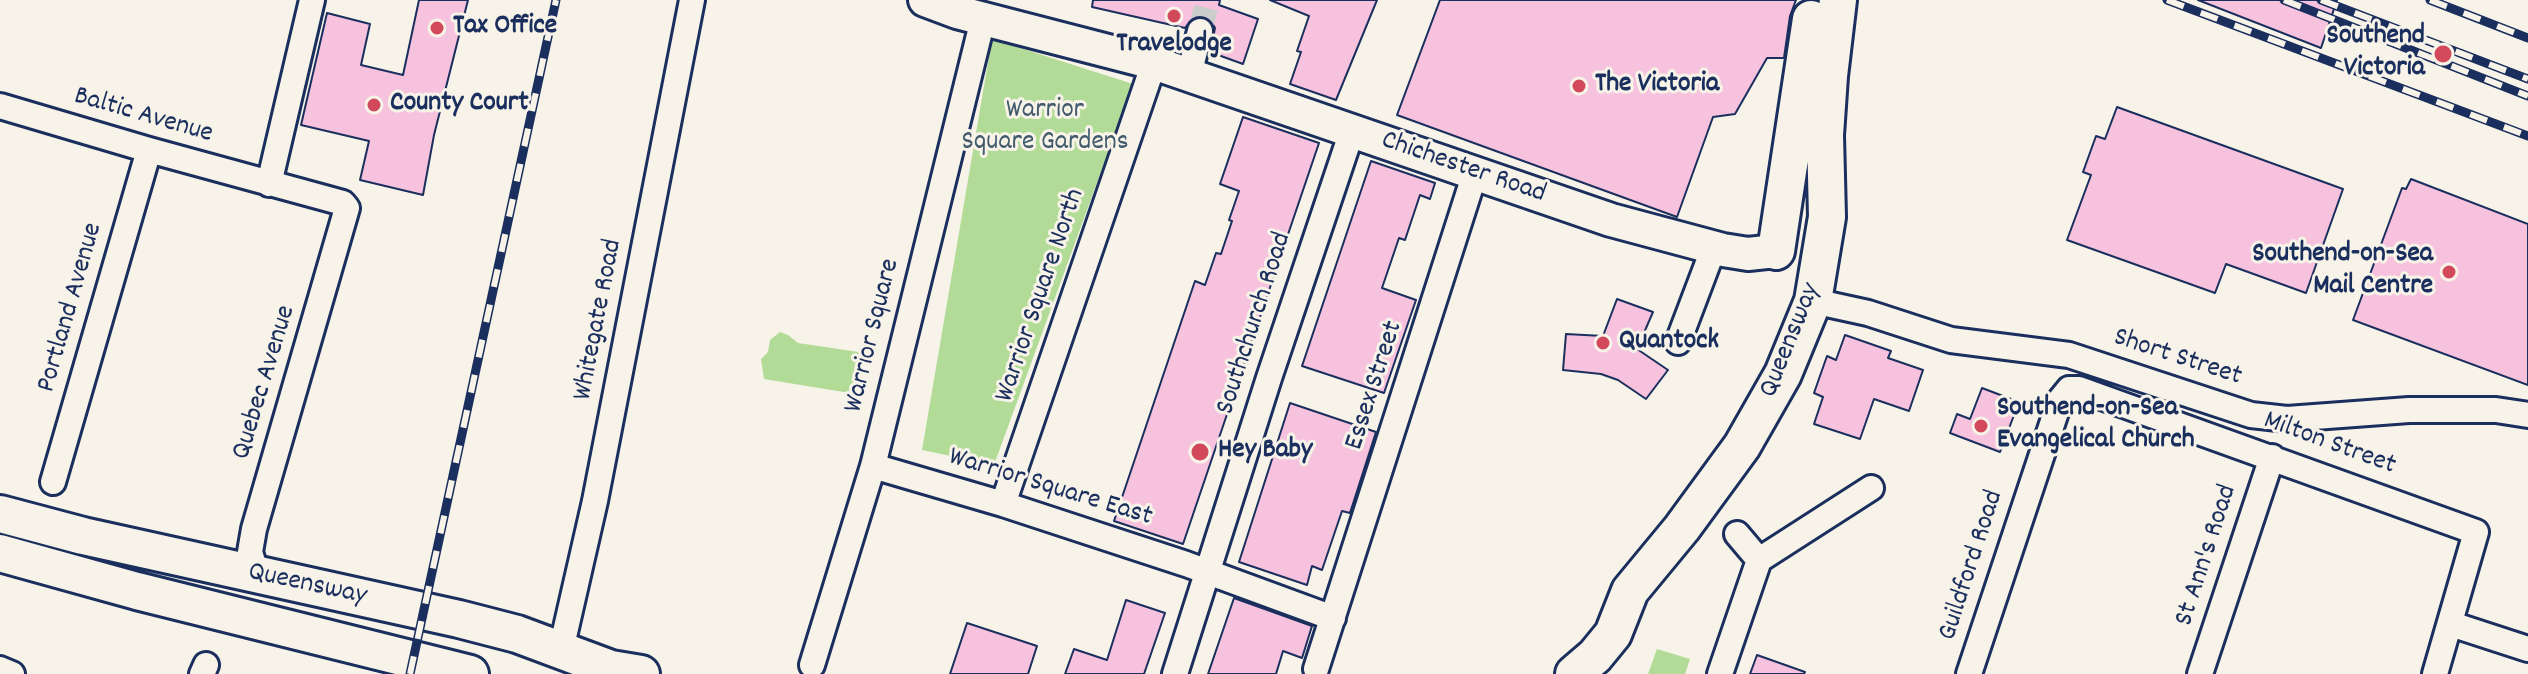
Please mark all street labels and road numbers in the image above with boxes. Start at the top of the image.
street label: Baltic Avenue [70,81,216,153]
street label: Chichester Road [1376,125,1550,213]
street label: Warrior Square North [990,185,1094,407]
street label: Portland Avenue [32,219,112,397]
street label: Southchurch Road [1211,229,1301,419]
street label: Whitegate Road [568,237,632,403]
street label: Warrior Square [839,256,909,416]
street label: Queensway [1754,279,1830,403]
street label: Quebec Avenue [227,302,305,464]
street label: Essex Street [1339,317,1413,455]
street label: Short Street [2109,323,2245,395]
street label: Milton Street [2258,406,2400,484]
street label: Warrior Square East [944,442,1156,536]
street label: St Ann's Road [2169,481,2247,631]
street label: Guildford Road [1933,487,2013,645]
street label: Queensway [245,557,369,615]

